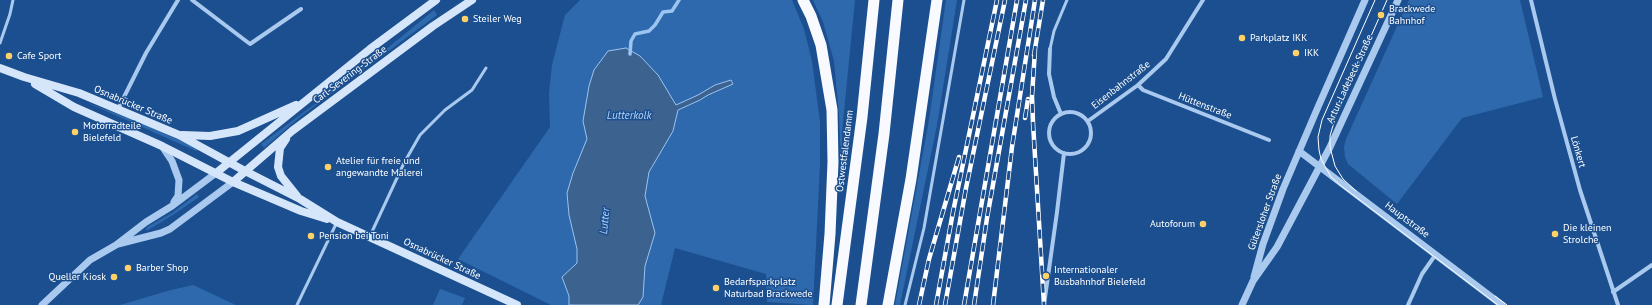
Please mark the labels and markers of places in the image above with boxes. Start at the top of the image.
place label: Brackwede Bahnhof [1389,3,1435,26]
marker: Brackwede Bahnhof [1376,10,1386,20]
place label: Steiler Weg [473,13,522,25]
marker: Steiler Weg [460,14,470,24]
place label: Parkplatz IKK [1250,32,1307,44]
marker: Parkplatz IKK [1237,33,1247,43]
place label: IKK [1304,47,1319,59]
marker: IKK [1291,48,1301,58]
place label: Cafe Sport [17,50,61,62]
marker: Cafe Sport [4,51,14,61]
place label: Motorradteile Bielefeld [83,120,141,144]
marker: Motorradteile Bielefeld [70,127,80,137]
place label: Atelier für freie und angewandte Malerei [336,155,423,178]
marker: Atelier für freie und angewandte Malerei [323,162,333,172]
place label: Autoforum [1150,218,1195,230]
marker: Autoforum [1198,219,1208,229]
place label: Die kleinen Strolche [1563,222,1611,246]
marker: Die kleinen Strolche [1550,229,1560,239]
place label: Pension bei Toni [319,230,389,242]
marker: Pension bei Toni [306,231,316,241]
place label: Barber Shop [136,262,188,274]
marker: Barber Shop [123,263,133,273]
place label: Internationaler Busbahnhof Bielefeld [1054,264,1145,288]
place label: Queller Kiosk [49,271,106,283]
marker: Internationaler Busbahnhof Bielefeld [1041,271,1051,281]
marker: Queller Kiosk [109,272,119,282]
place label: Bedarfsparkplatz Naturbad Brackwede [724,276,813,300]
marker: Bedarfsparkplatz Naturbad Brackwede [711,283,721,293]

